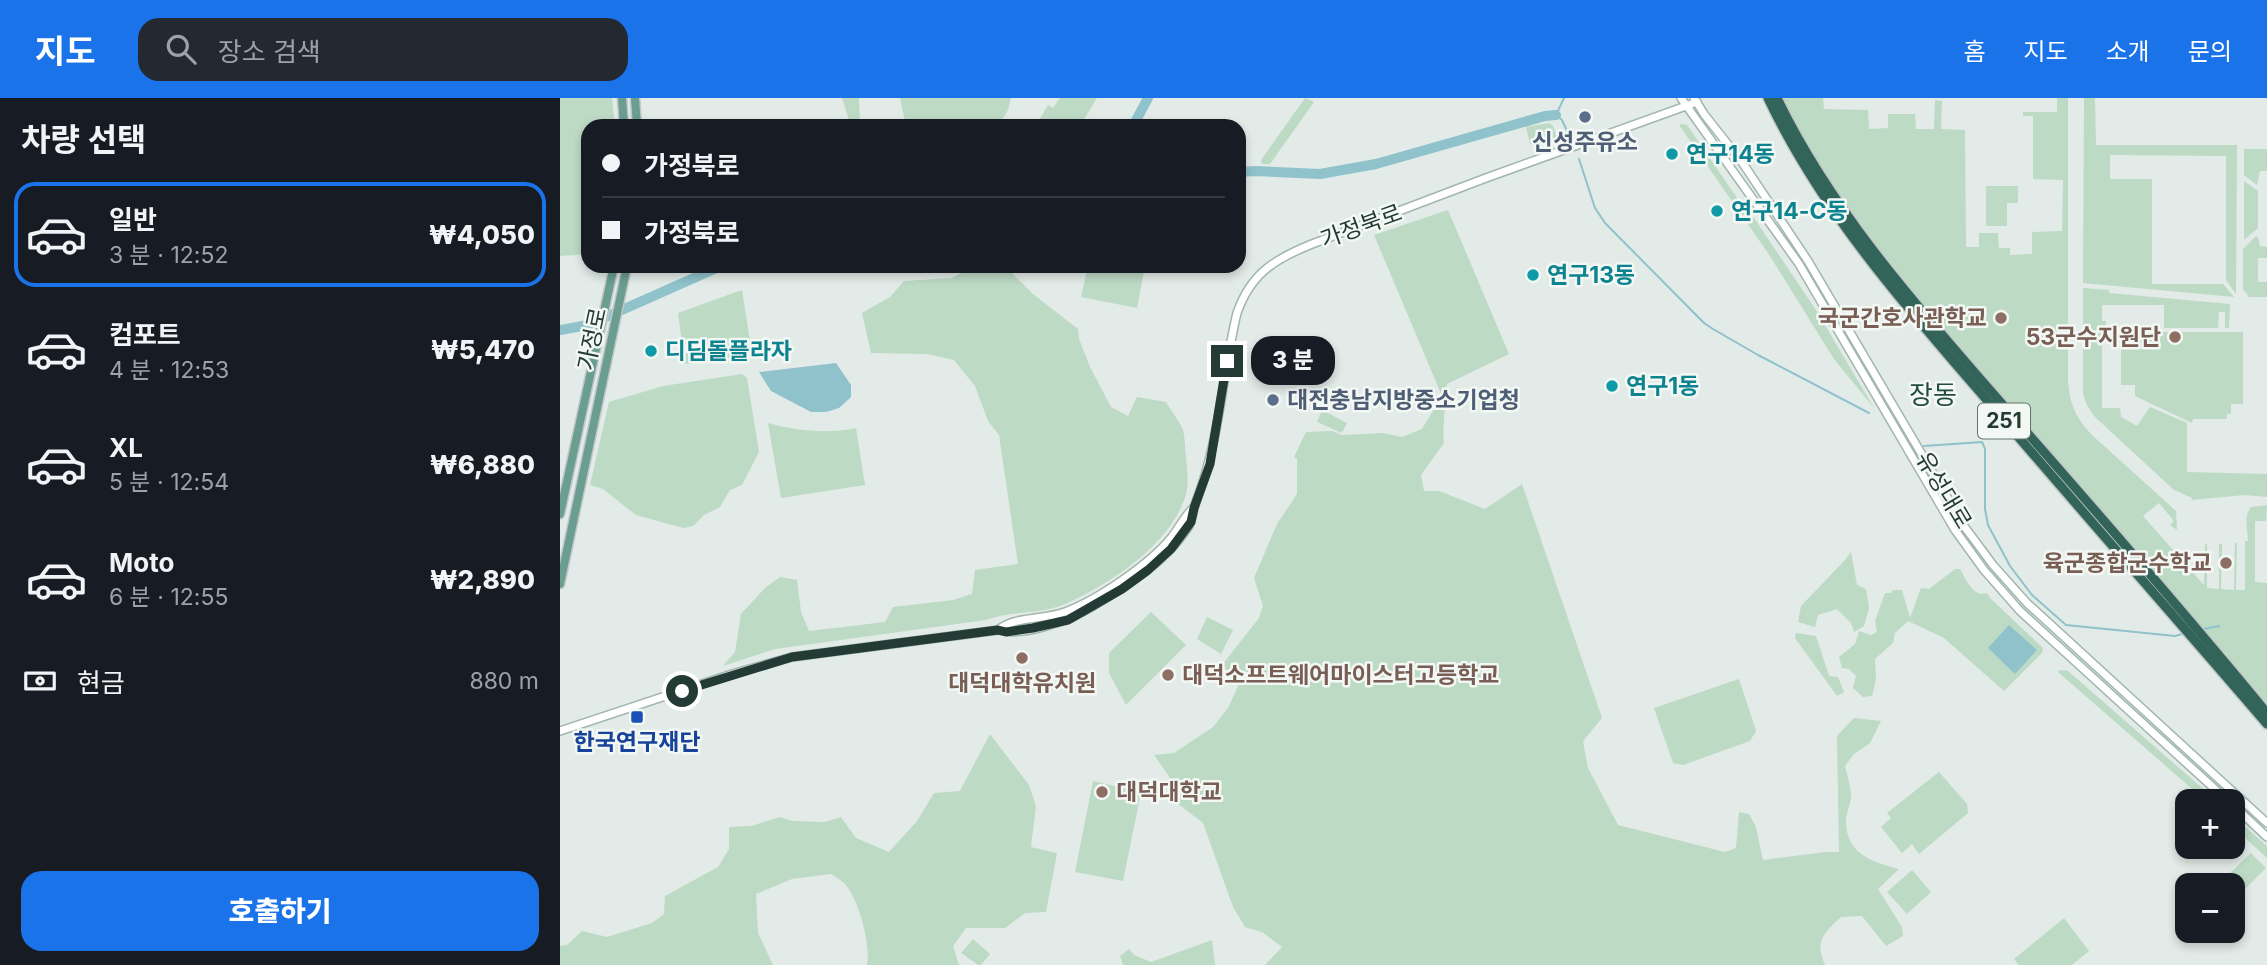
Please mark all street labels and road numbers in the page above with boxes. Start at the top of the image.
street label: 가정북로 [1316,198,1406,254]
street label: 가정로 [572,305,612,373]
road number: 251 [1978,404,2030,438]
street label: 유성대로 [1910,447,1978,533]

